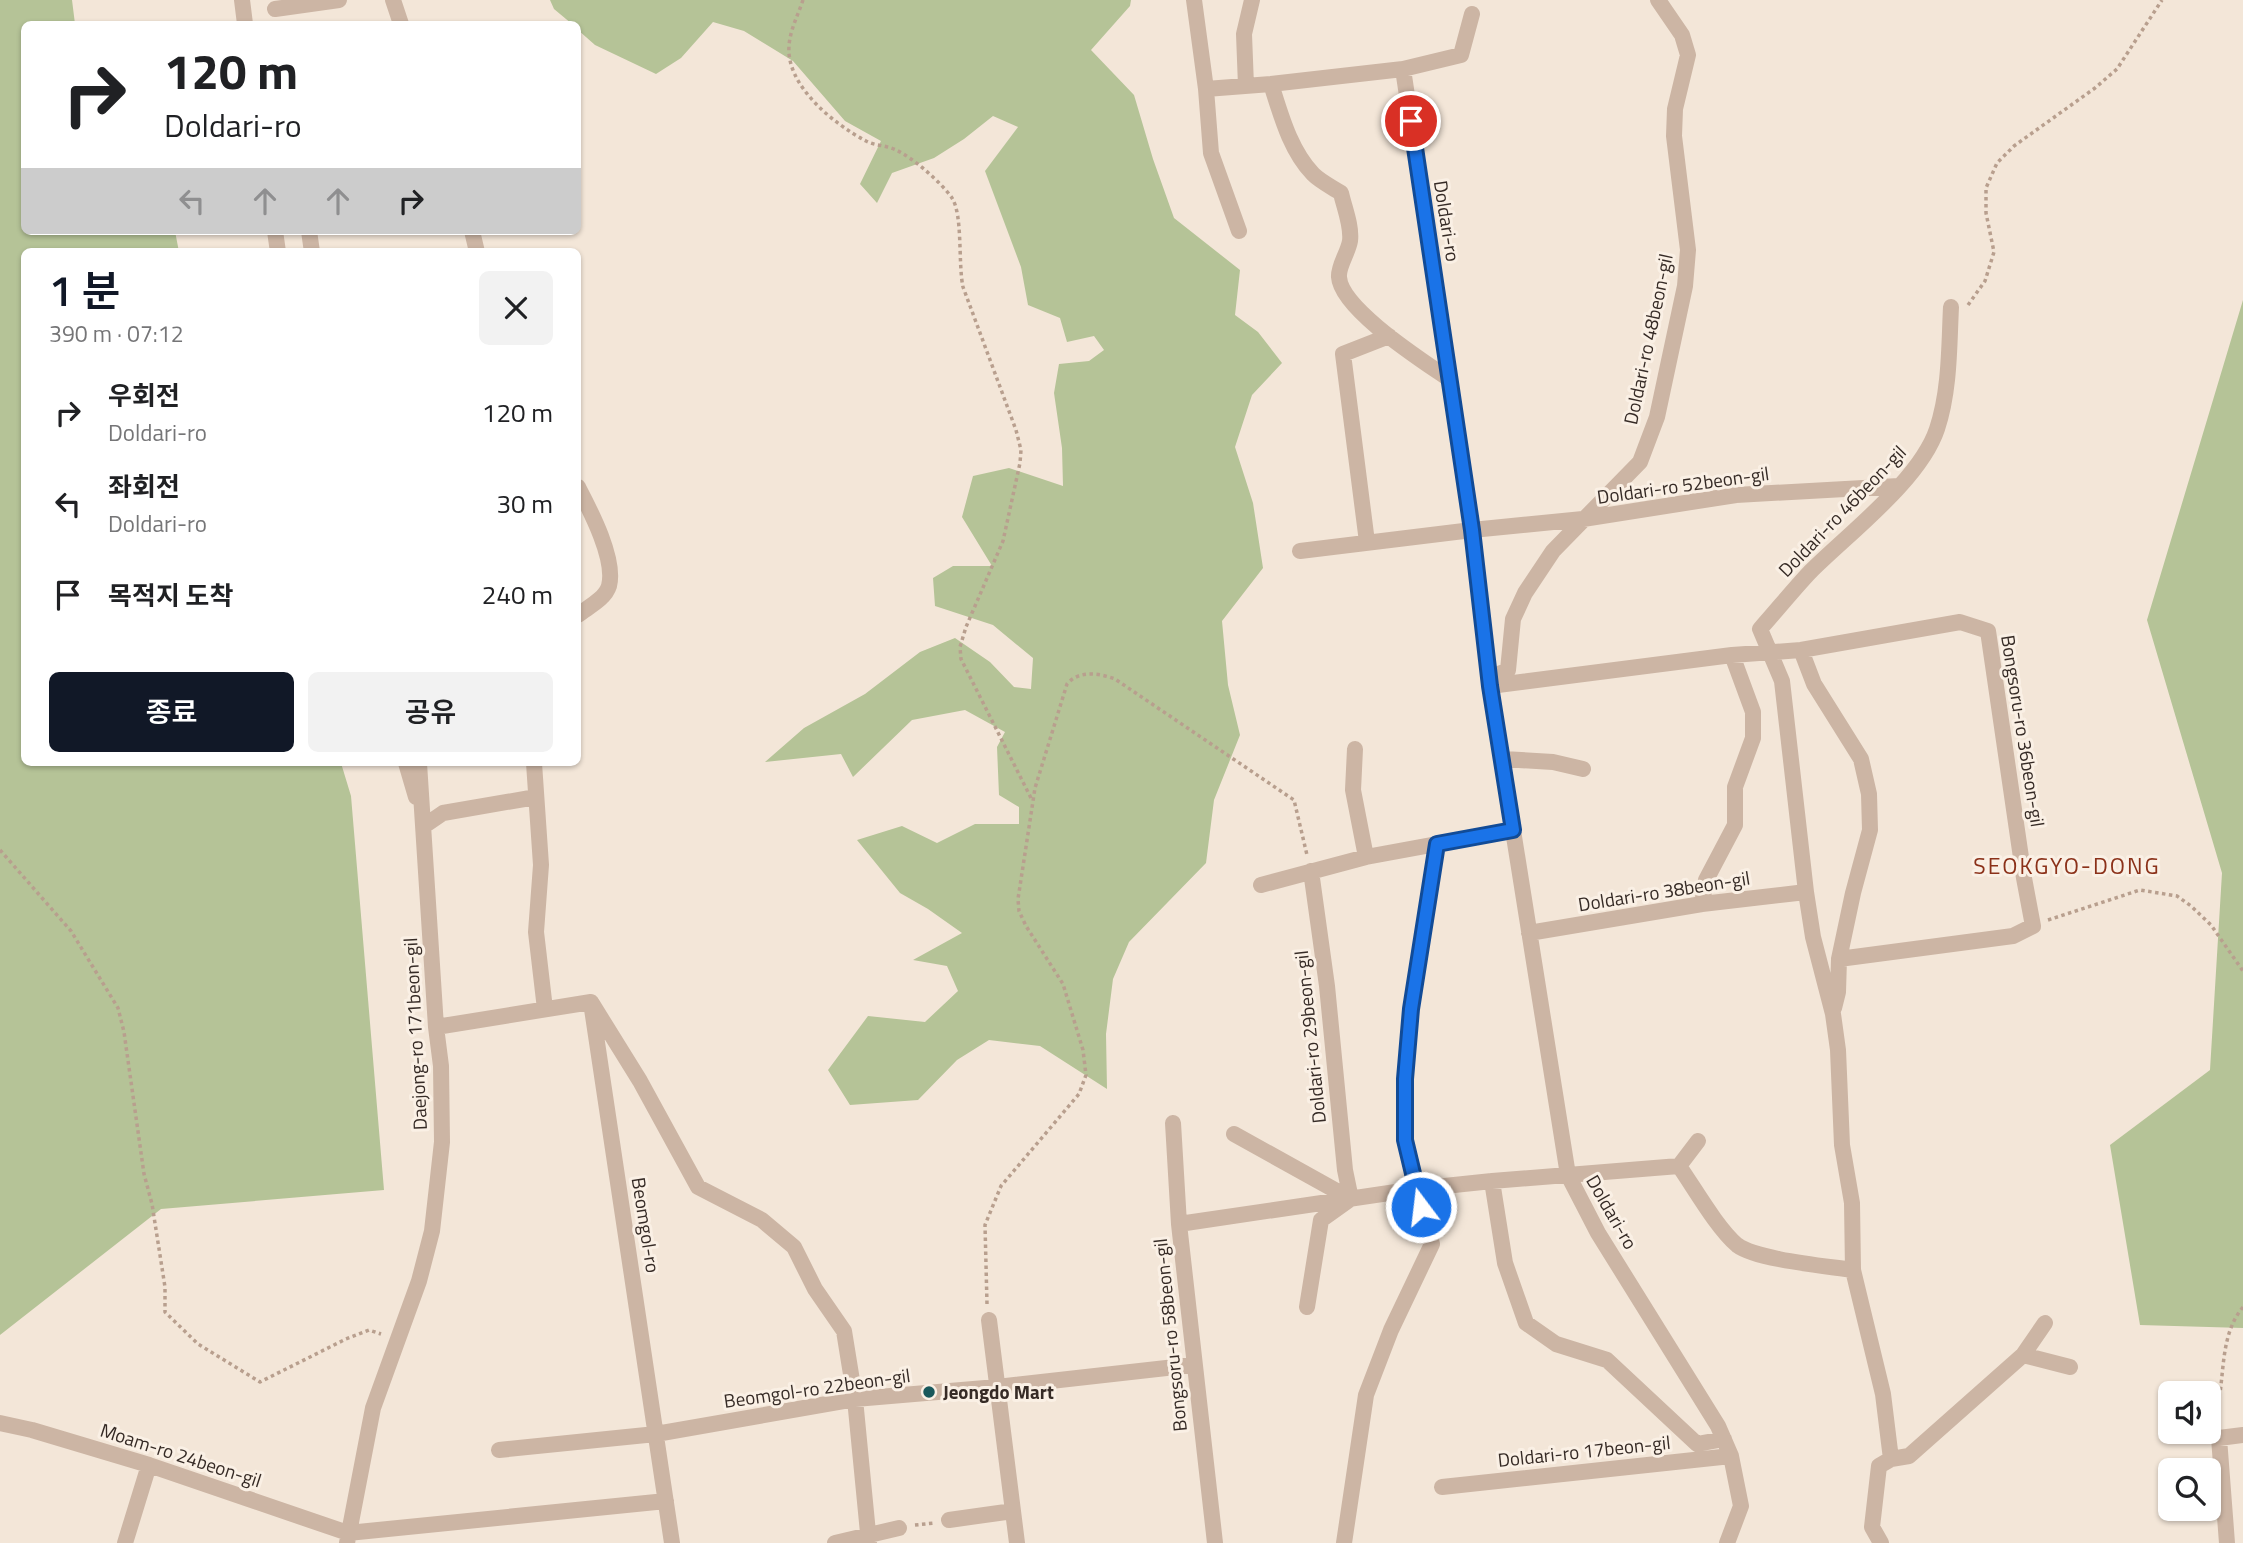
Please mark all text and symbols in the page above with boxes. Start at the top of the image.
text: 120 m [164,33,298,108]
icon: right [49,49,140,140]
pin [1381,91,1441,151]
text: Doldari-ro [164,101,302,149]
icon: arrive [1392,102,1430,140]
street label: Doldari-ro [1427,178,1468,264]
icon: left [173,182,211,220]
icon: ahead [246,182,284,220]
icon: ahead [319,182,357,220]
icon: right [392,182,430,220]
street label: Doldari-ro 48beon-gil [1615,251,1680,427]
text: 1 분 [49,258,120,322]
button: close [479,271,553,345]
text: 390 m · 07:12 [49,316,184,351]
text: 우회전 [108,376,180,415]
text: 120 m [482,393,553,432]
icon: right [49,394,87,432]
text: Doldari-ro [108,415,207,450]
street label: Doldari-ro 46beon-gil [1771,438,1912,583]
street label: Doldari-ro 52beon-gil [1595,458,1771,511]
text: 좌회전 [108,467,180,506]
text: 30 m [496,484,553,523]
icon: left [49,485,87,523]
text: Doldari-ro [108,506,207,541]
text: 240 m [482,575,553,614]
icon: arrive [49,576,87,614]
text: 목적지 도착 [108,576,233,615]
street label: Bongsoru-ro 36beon-gil [1994,633,2053,829]
button: 종료 [49,672,294,752]
button: 공유 [308,672,553,752]
district label: SEOKGYO-DONG [1973,848,2161,883]
street label: Doldari-ro 38beon-gil [1576,863,1752,918]
street label: Daejong-ro 171beon-gil [395,937,434,1131]
street label: Doldari-ro 29beon-gil [1286,949,1333,1125]
street label: Doldari-ro [1579,1169,1645,1254]
position arrow [1384,1170,1458,1244]
street label: Beomgol-ro [625,1175,668,1275]
street label: Bongsoru-ro 58beon-gil [1145,1237,1194,1433]
street label: Beomgol-ro 22beon-gil [722,1360,912,1415]
place label: Jeongdo Mart [943,1377,1054,1406]
map controls [2158,1381,2221,1521]
button: sound [2158,1381,2221,1444]
marker: Jeongdo Mart [921,1384,937,1400]
street label: Moam-ro 24beon-gil [97,1415,266,1494]
street label: Doldari-ro 17beon-gil [1496,1427,1672,1474]
button: search [2158,1458,2221,1521]

